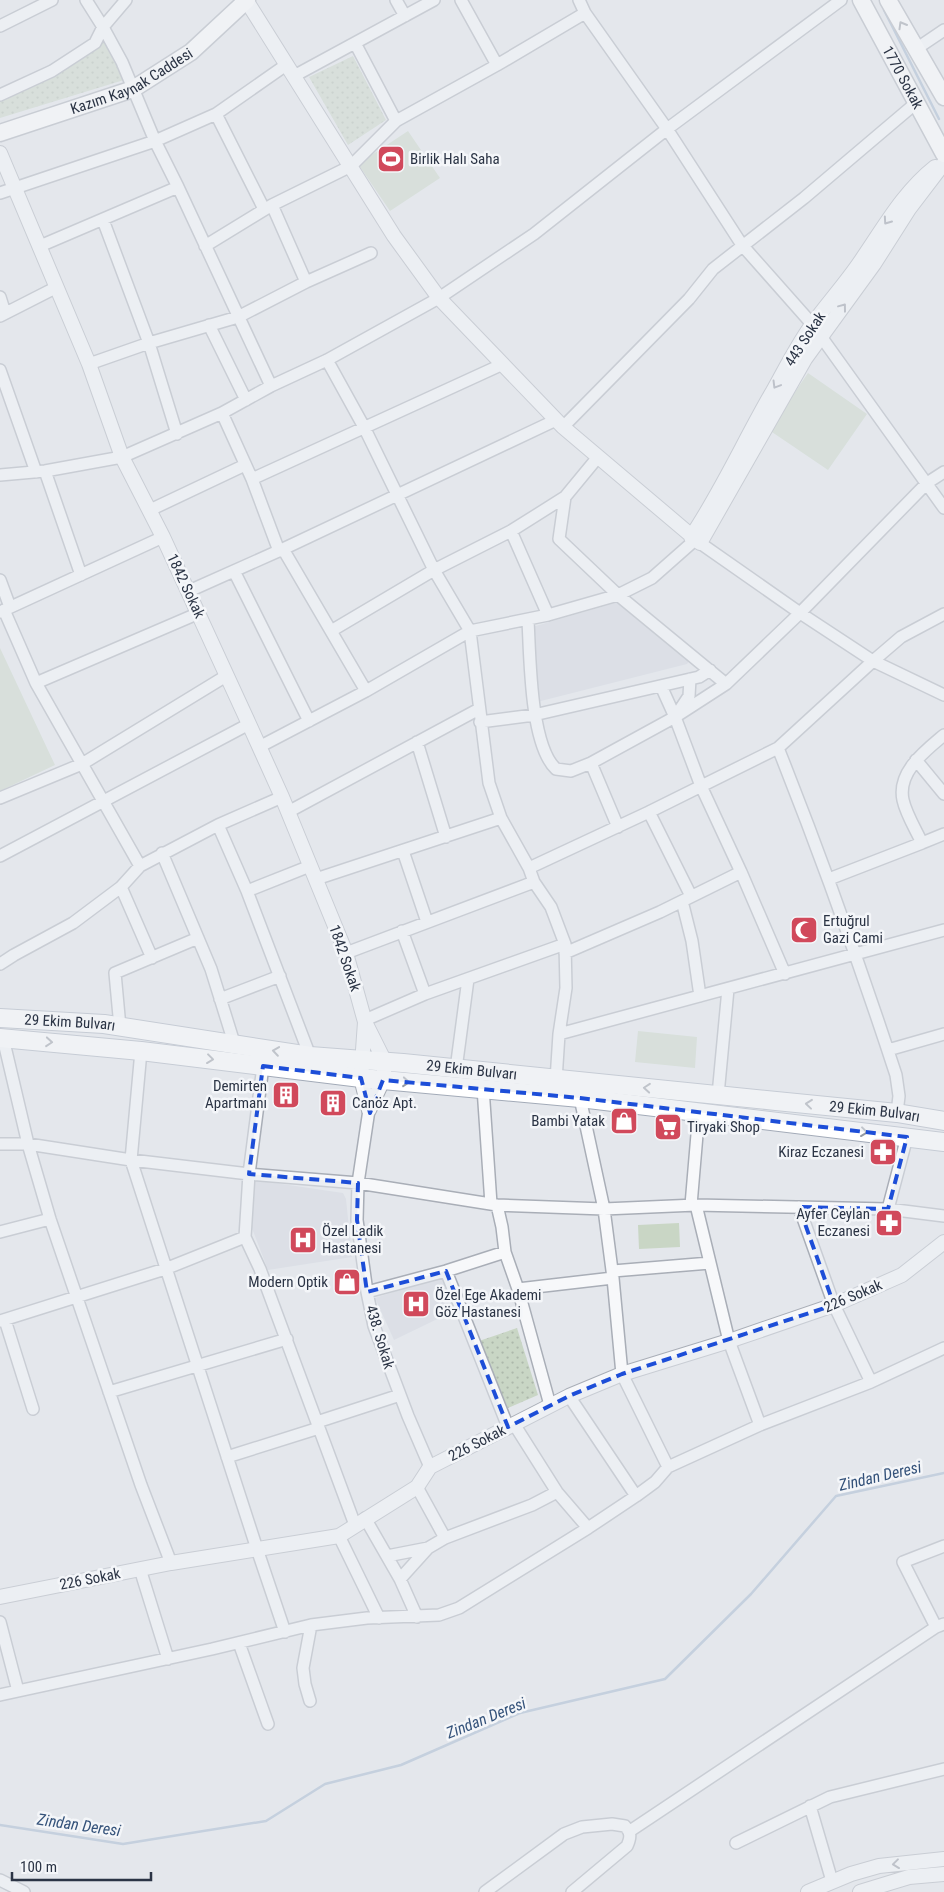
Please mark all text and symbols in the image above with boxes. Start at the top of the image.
one-way arrow [899,21,909,30]
street label: 1770 Sokak [878,43,927,112]
street label: Kazım Kaynak Caddesi [68,44,196,118]
sports icon: Birlik Halı Saha [376,144,406,174]
place label: Birlik Halı Saha [410,150,500,168]
one-way arrow [884,215,893,225]
one-way arrow [837,303,846,313]
street label: 443 Sokak [781,308,829,370]
one-way arrow [773,379,783,388]
street label: 1842 Sokak [163,551,209,621]
place label: Ertuğrul Gazi Cami [823,912,883,947]
mosque icon: Ertuğrul Gazi Cami [789,915,819,945]
street label: 1842 Sokak [325,922,365,994]
street label: 29 Ekim Bulvarı [24,1010,117,1035]
one-way arrow [45,1037,53,1048]
one-way arrow [272,1046,280,1057]
one-way arrow [206,1053,214,1064]
street label: 29 Ekim Bulvarı [425,1056,518,1084]
one-way arrow [403,1076,411,1087]
place label: Demirten Apartmanı [205,1077,267,1112]
building icon: Demirten Apartmanı [271,1080,301,1110]
one-way arrow [643,1083,651,1094]
building icon: Canöz Apt. [318,1088,348,1118]
place label: Canöz Apt. [352,1094,417,1112]
street label: 29 Ekim Bulvarı [828,1097,921,1126]
one-way arrow [805,1099,813,1110]
shop icon: Bambi Yatak [609,1106,639,1136]
place label: Bambi Yatak [531,1112,605,1130]
supermarket icon: Tiryaki Shop [653,1112,683,1142]
place label: Tiryaki Shop [687,1118,760,1136]
one-way arrow [860,1126,868,1137]
pharmacy icon: Kiraz Eczanesi [868,1137,898,1167]
place label: Kiraz Eczanesi [778,1143,864,1161]
place label: Ayfer Ceylan Eczanesi [796,1205,870,1240]
pharmacy icon: Ayfer Ceylan Eczanesi [874,1208,904,1238]
place label: Özel Ladik Hastanesi [322,1222,384,1257]
hospital icon: Özel Ladik Hastanesi [288,1225,318,1255]
shop icon: Modern Optik [332,1267,362,1297]
place label: Modern Optik [248,1273,328,1291]
street label: 226 Sokak [821,1276,885,1316]
place label: Özel Ege Akademi Göz Hastanesi [435,1286,541,1321]
hospital icon: Özel Ege Akademi Göz Hastanesi [401,1289,431,1319]
street label: 438. Sokak [362,1303,398,1371]
street label: 226 Sokak [445,1421,509,1465]
water label: Zindan Deresi [836,1457,924,1495]
street label: 226 Sokak [58,1564,122,1594]
water label: Zindan Deresi [443,1693,529,1743]
water label: Zindan Deresi [35,1810,122,1840]
scale bar [12,1850,151,1882]
text: 100 m [20,1858,57,1876]
one-way arrow [891,1858,899,1869]

